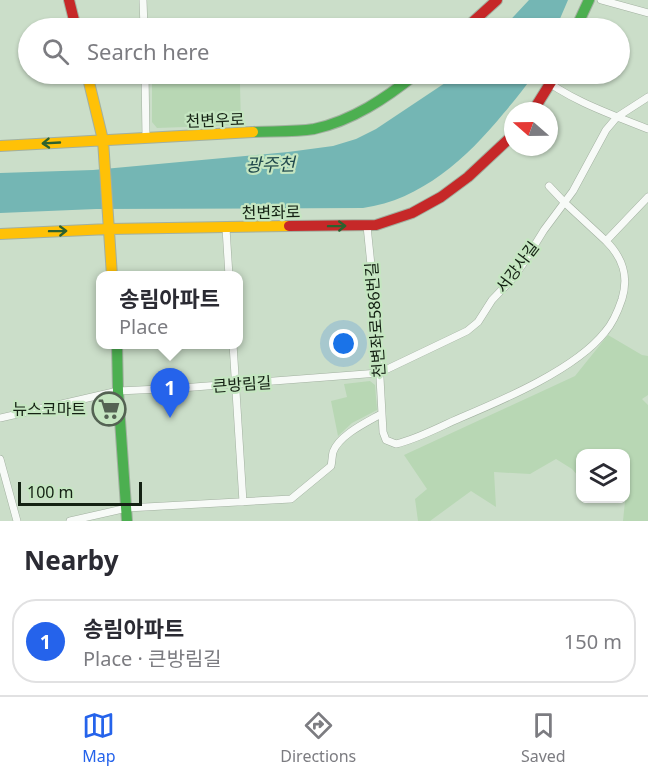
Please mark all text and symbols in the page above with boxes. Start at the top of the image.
search box [18,18,630,84]
icon: search [39,35,72,68]
text: Search here [87,36,209,66]
north arrow [504,102,558,156]
street label: 천변우로 [185,108,245,132]
one-way arrow [42,137,62,148]
water label: 광주천 [245,152,297,176]
street label: 천변좌로 [241,200,301,224]
one-way arrow [327,221,347,232]
one-way arrow [48,225,68,237]
street label: 서강사길 [490,237,544,297]
street label: 천변좌로586번길 [360,261,390,379]
popup [96,271,243,349]
text: 송림아파트 [119,283,220,313]
text: Place [119,313,168,340]
your location [329,329,358,358]
pin: 1 [150,368,190,418]
street label: 큰방림길 [212,371,272,397]
supermarket icon: 뉴스코마트 [91,391,127,427]
place label: 뉴스코마트 [12,398,86,420]
map controls [576,449,630,503]
button: layers [576,449,630,503]
scale bar [18,479,142,507]
text: 100 m [27,481,74,503]
text: Nearby [24,542,119,578]
text: 송림아파트 [83,613,184,643]
text: 1 [40,628,51,655]
text: 150 m [564,628,622,655]
text: Place · 큰방림길 [83,645,222,672]
tab: Map [82,709,116,767]
tab: Directions [280,709,356,767]
tab: Saved [521,709,566,767]

